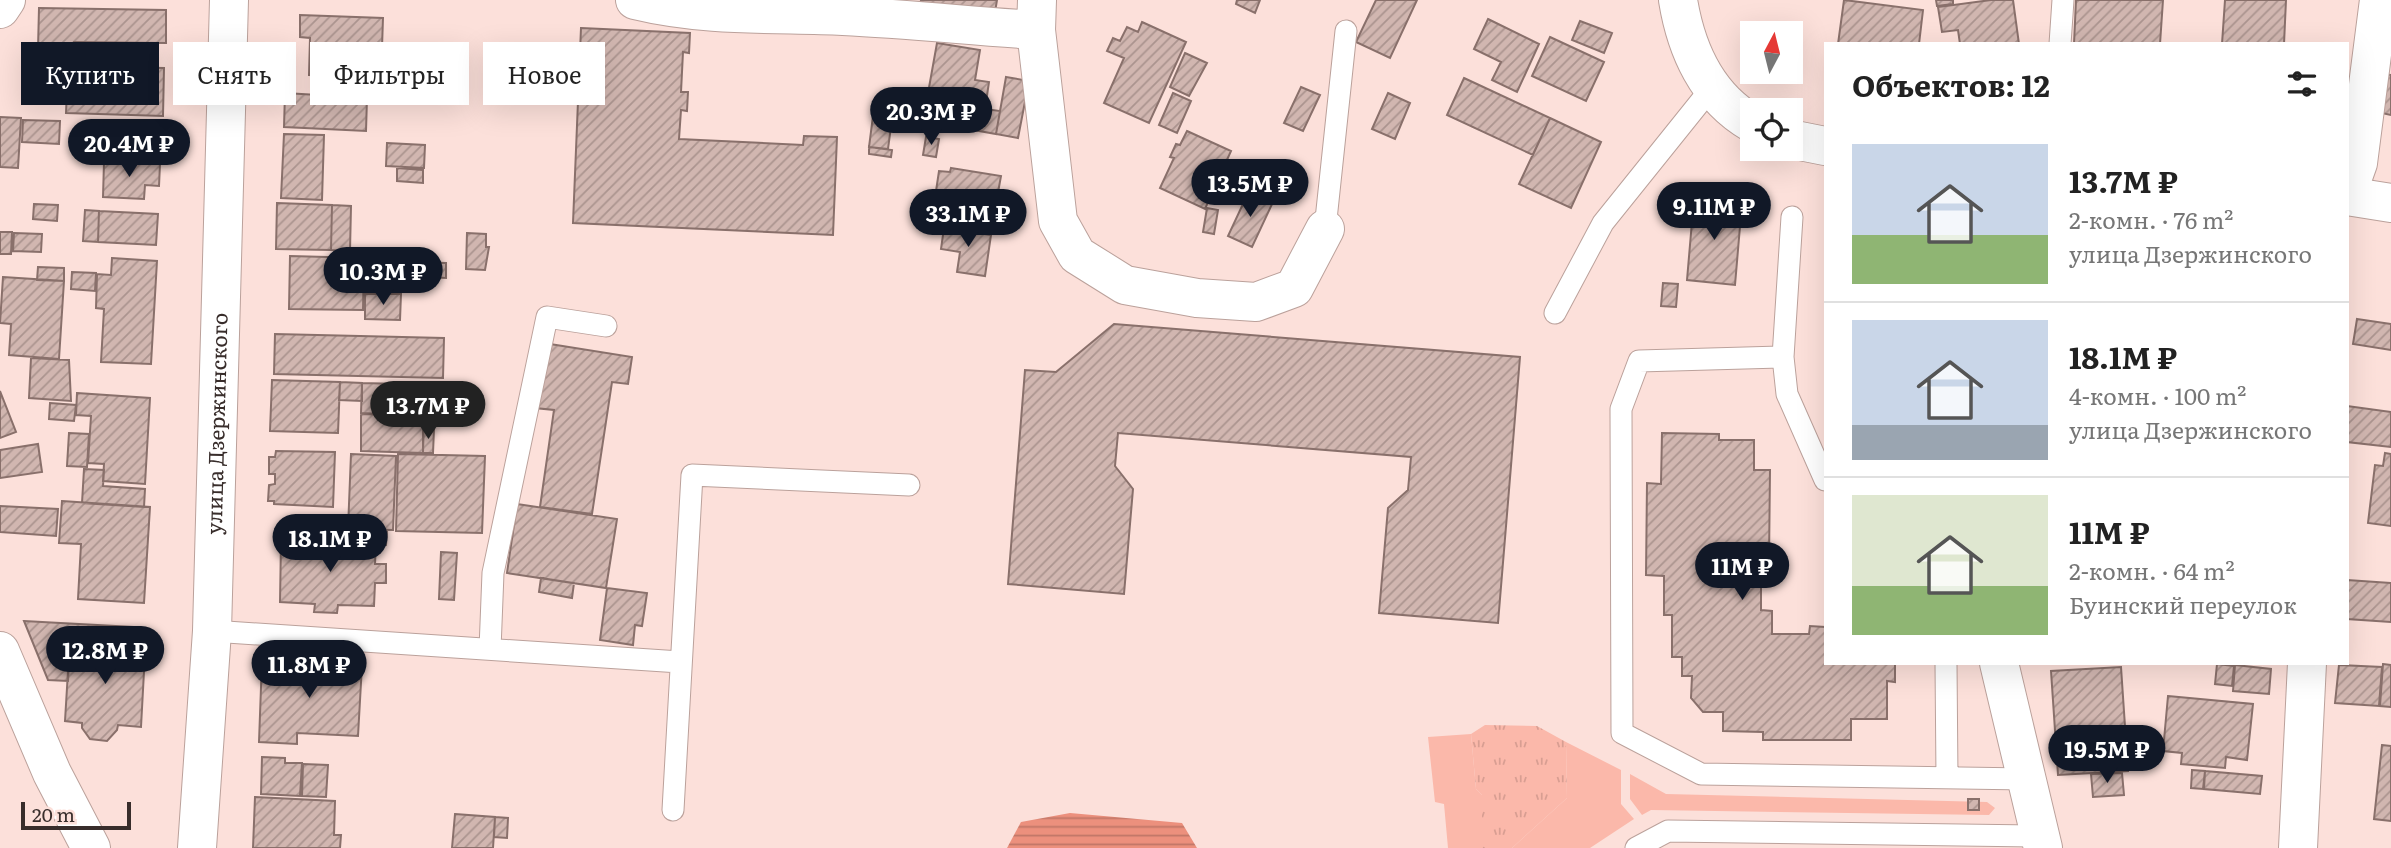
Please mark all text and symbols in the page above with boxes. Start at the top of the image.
north arrow [1740,21,1802,84]
map controls [1740,21,1803,161]
chip: Купить [21,42,159,105]
chip: Снять [173,42,296,105]
chip: Фильтры [310,42,469,105]
chip: Новое [483,42,605,105]
text: Объектов: 12 [1852,62,2050,106]
icon: filters [2283,65,2321,103]
pin: 20.3M ₽ [866,88,996,147]
text: 20.3M ₽ [886,93,976,127]
button: locate [1740,98,1803,161]
pin: 20.4M ₽ [64,120,194,179]
text: 20.4M ₽ [84,125,174,159]
text: 13.7M ₽ [2069,158,2178,202]
pin: 13.5M ₽ [1185,160,1315,219]
text: 13.5M ₽ [1207,165,1293,199]
icon: home [1908,172,1992,256]
pin: 9.11M ₽ [1649,182,1779,242]
text: 9.11M ₽ [1673,188,1755,222]
pin: 33.1M ₽ [903,190,1033,249]
text: 33.1M ₽ [926,195,1010,229]
text: 2-комн. · 76 m² [2069,202,2234,236]
text: улица Дзержинского [2069,236,2312,270]
pin: 10.3M ₽ [318,247,448,307]
text: 10.3M ₽ [340,253,426,287]
street label: улица Дзержинского [197,312,234,535]
text: 18.1M ₽ [2069,334,2177,378]
icon: home [1908,348,1992,432]
text: 4-комн. · 100 m² [2069,378,2246,412]
pin: 13.7M ₽ [363,382,493,441]
text: 13.7M ₽ [386,387,470,421]
text: улица Дзержинского [2069,412,2312,446]
text: 11M ₽ [2069,509,2150,553]
pin: 18.1M ₽ [265,514,395,574]
text: 18.1M ₽ [289,520,371,554]
icon: home [1908,523,1992,607]
pin: 11M ₽ [1693,542,1791,602]
text: 11M ₽ [1711,548,1773,582]
text: 2-комн. · 64 m² [2069,553,2235,587]
text: Буинский переулок [2069,587,2297,621]
pin: 12.8M ₽ [40,626,170,686]
text: 12.8M ₽ [62,632,148,666]
pin: 11.8M ₽ [244,640,374,700]
text: 11.8M ₽ [268,646,350,680]
pin: 19.5M ₽ [2042,726,2172,785]
text: 19.5M ₽ [2064,731,2150,765]
scale bar [21,799,131,831]
text: 20 m [32,800,75,828]

